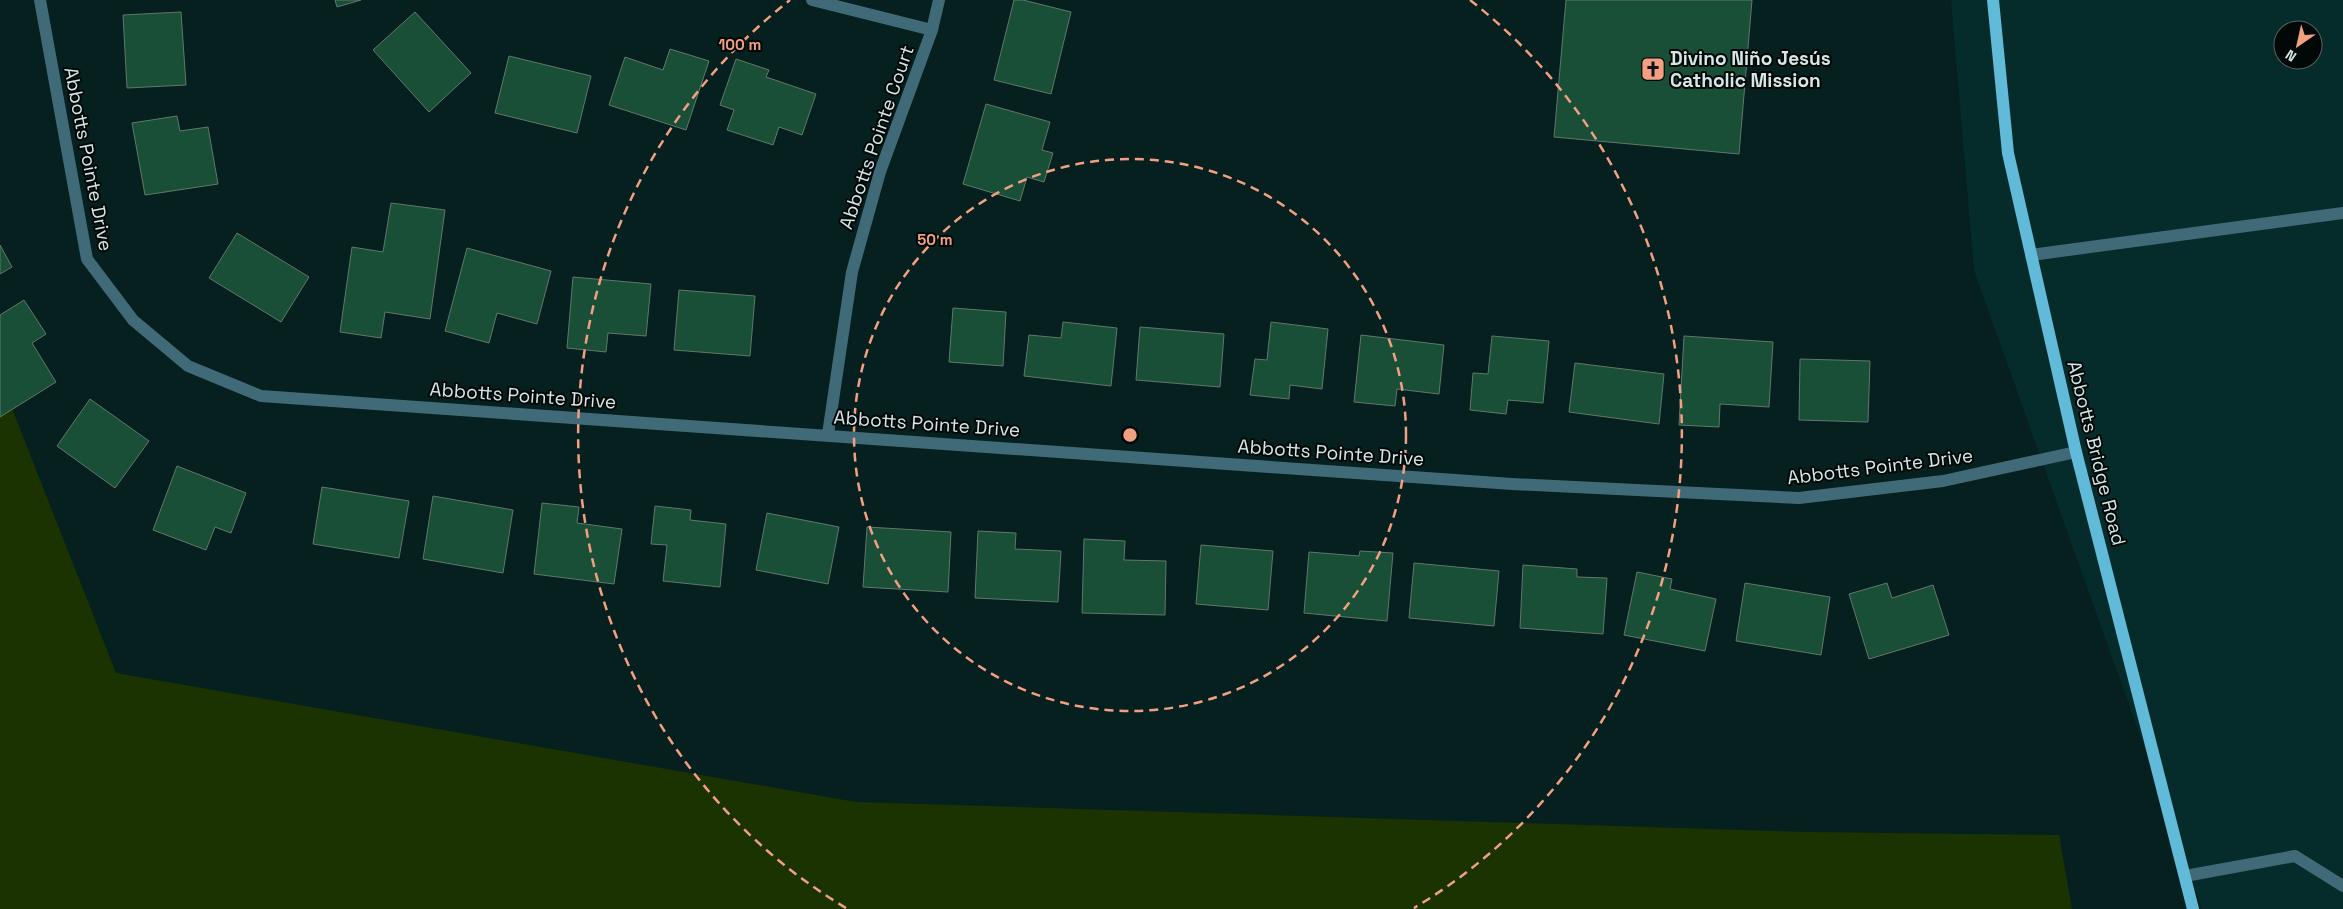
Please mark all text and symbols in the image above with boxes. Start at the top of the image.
north arrow [2273,20,2323,70]
text: 100 m [719,35,761,54]
street label: Abbotts Pointe Court [833,42,920,232]
place label: Divino Niño Jesús Catholic Mission [1670,46,1831,93]
text: N [2282,46,2300,66]
church icon: Divino Niño Jesús Catholic Mission [1640,56,1666,82]
street label: Abbotts Pointe Drive [58,65,119,253]
text: 50 m [917,230,953,249]
street label: Abbotts Bridge Road [2061,358,2132,548]
street label: Abbotts Pointe Drive [429,377,617,414]
street label: Abbotts Pointe Drive [833,405,1021,442]
centre of rings [1121,426,1139,444]
street label: Abbotts Pointe Drive [1237,434,1425,471]
street label: Abbotts Pointe Drive [1786,443,1974,490]

